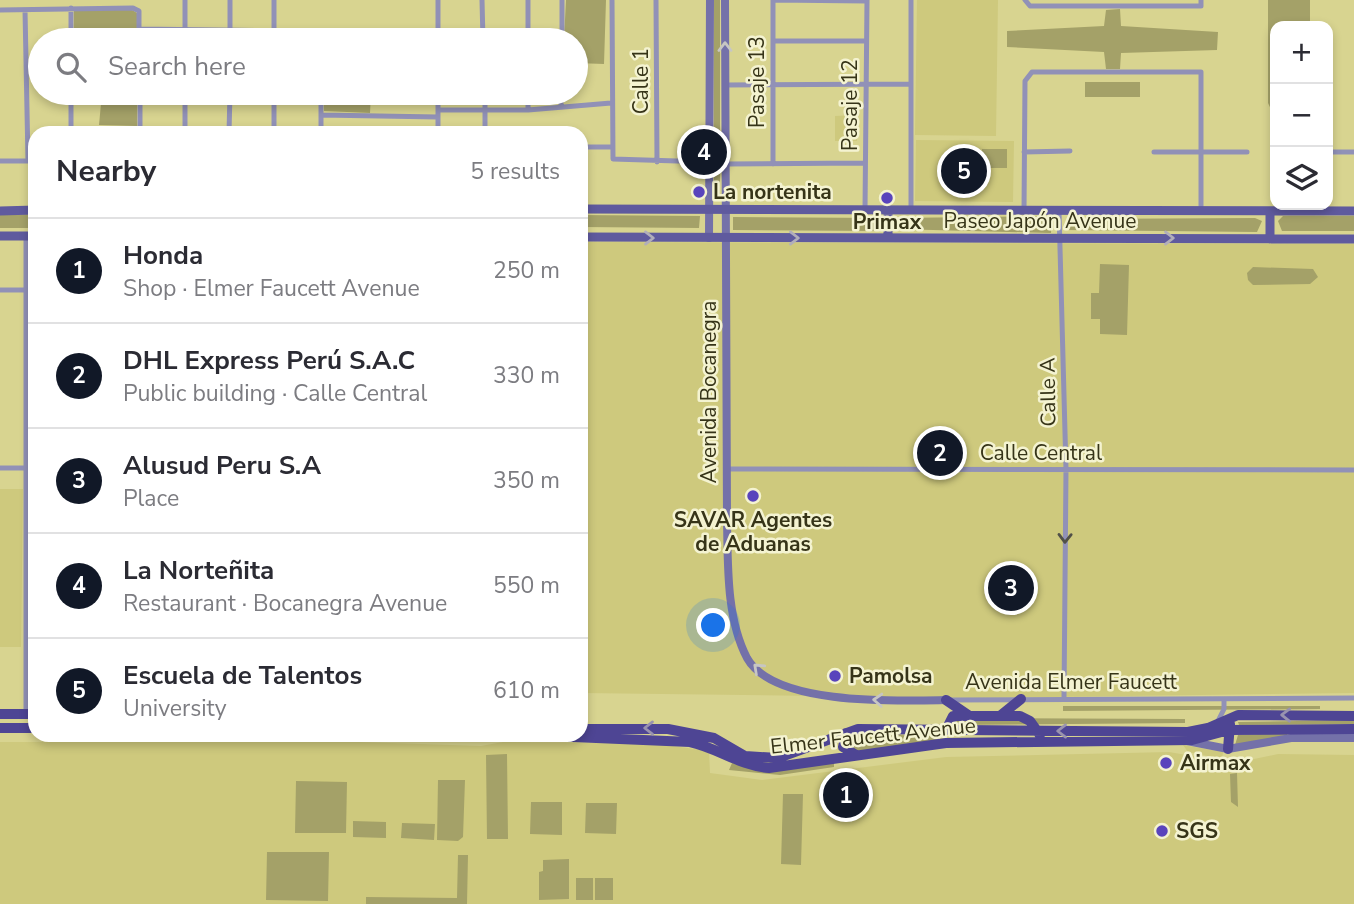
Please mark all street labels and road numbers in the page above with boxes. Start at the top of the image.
street label: Pasaje 13 [743,36,771,128]
street label: Calle 1 [627,48,655,114]
street label: Pasaje 12 [836,59,864,151]
street label: Paseo Japón Avenue [944,207,1136,235]
street label: Avenida Bocanegra [695,301,723,483]
street label: Calle A [1033,357,1063,427]
street label: Calle Central [980,439,1103,467]
street label: Avenida Elmer Faucett [965,668,1178,696]
street label: Elmer Faucett Avenue [769,711,977,761]

